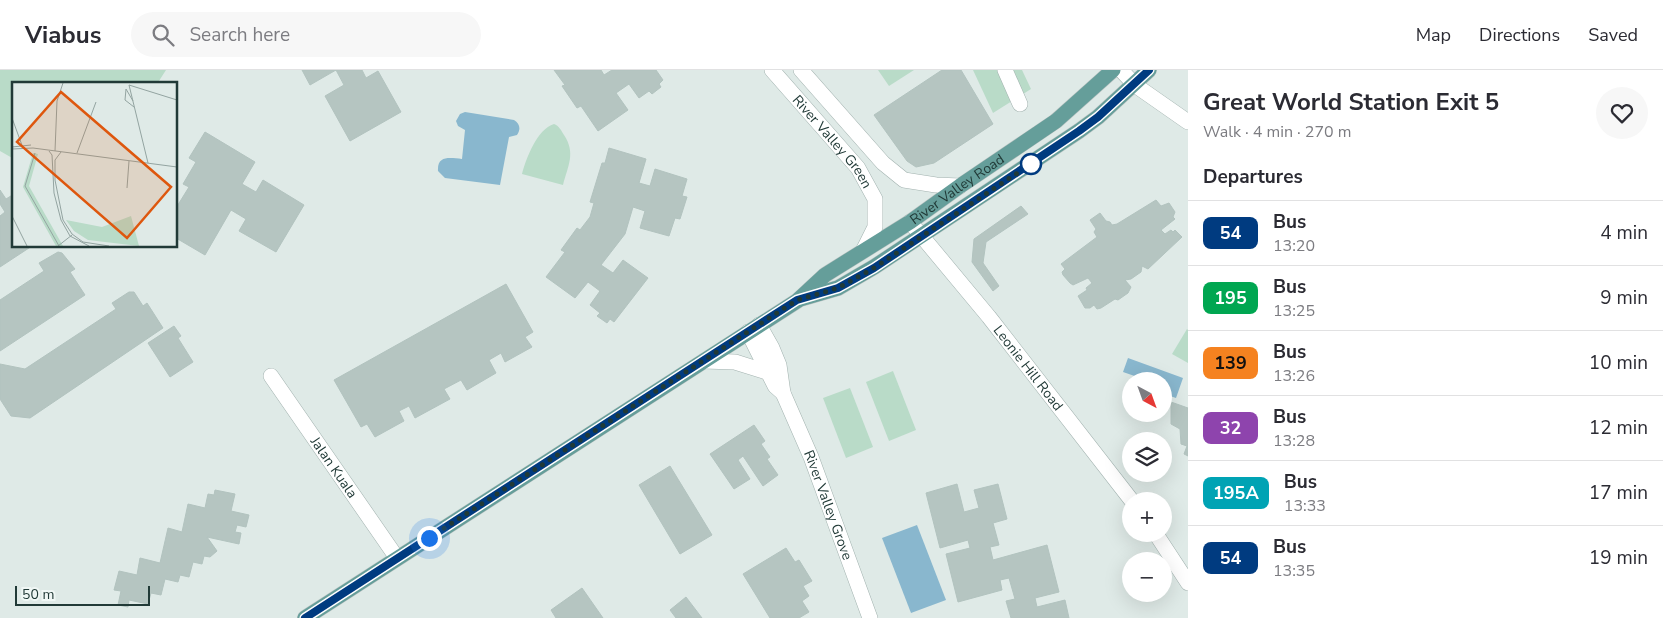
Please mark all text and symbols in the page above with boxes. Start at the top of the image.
search box [131,12,481,57]
text: Viabus [25,19,101,51]
icon: search [149,21,177,49]
text: Search here [189,22,290,48]
text: Map [1416,23,1451,47]
text: Directions [1479,23,1560,47]
text: Saved [1588,23,1638,47]
inset map [12,82,178,248]
text: Great World Station Exit 5 [1203,86,1499,118]
button: heart [1596,87,1648,139]
street label: River Valley Green [788,91,876,192]
text: Walk · 4 min · 270 m [1203,121,1351,143]
street label: River Valley Road [906,150,1008,229]
unlabelled marker [1020,153,1042,175]
text: Departures [1203,164,1303,190]
text: Bus [1273,209,1306,235]
text: 4 min [1600,220,1648,246]
text: 54 [1220,221,1241,245]
text: 13:20 [1273,235,1315,257]
text: Bus [1273,274,1306,300]
text: 9 min [1600,285,1648,311]
text: 195 [1214,286,1247,310]
text: 13:25 [1273,300,1315,322]
street label: Leonie Hill Road [989,322,1067,415]
text: Bus [1273,339,1306,365]
text: 10 min [1589,350,1648,376]
text: 139 [1214,351,1247,375]
text: 13:26 [1273,365,1315,387]
north arrow [1122,372,1172,422]
map controls [1122,372,1172,602]
text: Bus [1273,404,1306,430]
text: 12 min [1589,415,1648,441]
text: 32 [1220,416,1241,440]
text: 13:28 [1273,430,1315,452]
street label: Jalan Kuala [305,432,362,502]
button: layers [1122,432,1172,482]
street label: River Valley Grove [799,447,857,563]
text: Bus [1284,469,1317,495]
text: 17 min [1589,480,1648,506]
text: 195A [1213,481,1259,505]
button: + [1122,492,1172,542]
text: 13:33 [1284,495,1326,517]
your location [417,526,442,551]
text: Bus [1273,534,1306,560]
text: 19 min [1589,545,1648,571]
text: 54 [1220,546,1241,570]
button: − [1122,552,1172,602]
text: 13:35 [1273,560,1315,582]
scale bar [15,583,150,606]
text: 50 m [22,585,54,604]

